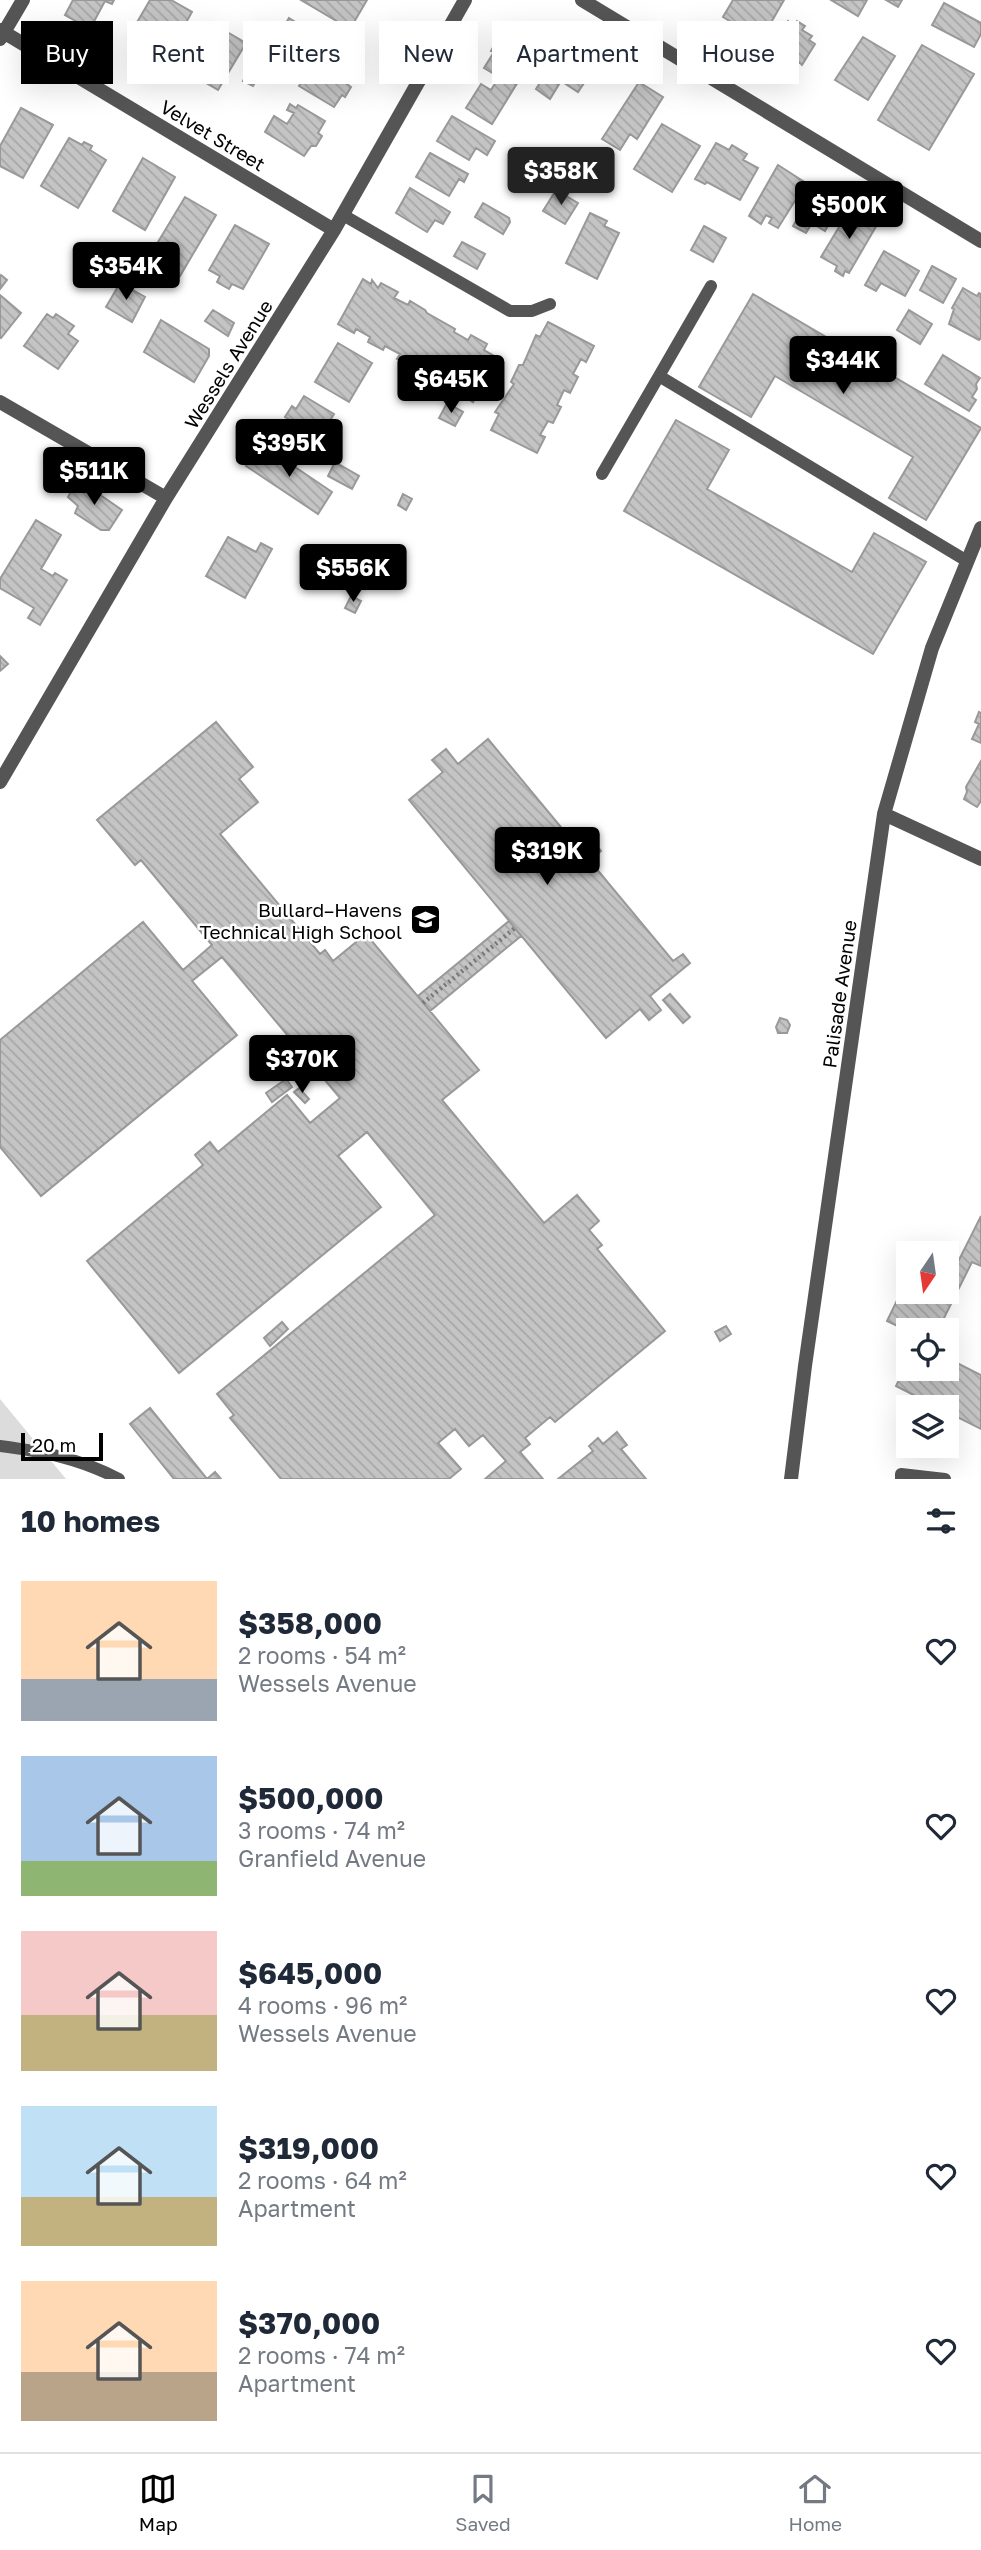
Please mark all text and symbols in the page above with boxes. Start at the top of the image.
chip: Buy [21,21,113,84]
chip: Rent [127,21,229,84]
chip: Filters [243,21,365,84]
chip: New [379,21,478,84]
chip: Apartment [492,21,663,84]
chip: House [677,21,799,84]
street label: Velvet Street [156,95,270,175]
pin: $358K [512,148,610,207]
text: $358K [524,156,598,184]
pin: $500K [800,182,898,241]
text: $500K [811,190,887,218]
pin: $354K [77,243,175,302]
text: $354K [89,251,163,279]
street label: Wessels Avenue [179,295,277,433]
pin: $344K [794,336,892,396]
text: $344K [806,345,880,373]
pin: $645K [402,356,500,415]
text: $645K [413,364,489,392]
pin: $395K [240,420,338,479]
text: $395K [252,428,326,456]
pin: $511K [45,448,143,507]
text: $511K [59,456,129,484]
pin: $556K [304,544,402,604]
text: $556K [316,553,390,581]
pin: $319K [498,828,596,887]
text: $319K [511,836,583,864]
place label: Bullard–Havens Technical High School [199,898,402,943]
school or university icon: Bullard–Havens Technical High School [408,903,442,937]
street label: Palisade Avenue [817,918,861,1070]
pin: $370K [253,1036,351,1095]
text: $370K [265,1044,339,1072]
north arrow [896,1241,959,1304]
map controls [896,1241,959,1458]
button: locate [896,1318,959,1381]
button: layers [896,1395,959,1458]
scale bar [21,1430,103,1462]
text: 20 m [32,1433,76,1456]
icon: filters [922,1502,960,1540]
text: 10 homes [21,1503,160,1539]
text: $358,000 [238,1605,382,1641]
icon: home [77,1609,161,1693]
icon: heart [922,1632,960,1670]
text: 2 rooms · 54 m² [238,1641,406,1669]
text: Wessels Avenue [238,1669,417,1697]
text: $500,000 [238,1780,384,1816]
icon: home [77,1784,161,1868]
icon: heart [922,1807,960,1845]
text: 3 rooms · 74 m² [238,1816,405,1844]
text: Granfield Avenue [238,1844,426,1872]
text: $645,000 [238,1955,382,1991]
icon: home [77,1959,161,2043]
icon: heart [922,1982,960,2020]
text: 4 rooms · 96 m² [238,1991,407,2019]
text: Wessels Avenue [238,2019,417,2047]
text: $319,000 [238,2130,379,2166]
icon: home [77,2134,161,2218]
icon: heart [922,2157,960,2195]
text: 2 rooms · 64 m² [238,2166,407,2194]
text: Apartment [238,2194,356,2222]
text: $370,000 [238,2305,380,2341]
icon: home [77,2309,161,2393]
icon: heart [922,2332,960,2370]
text: 2 rooms · 74 m² [238,2341,405,2369]
text: Apartment [238,2369,356,2397]
tab: Map [139,2470,178,2535]
tab: Saved [455,2470,511,2535]
tab: Home [788,2470,842,2535]

